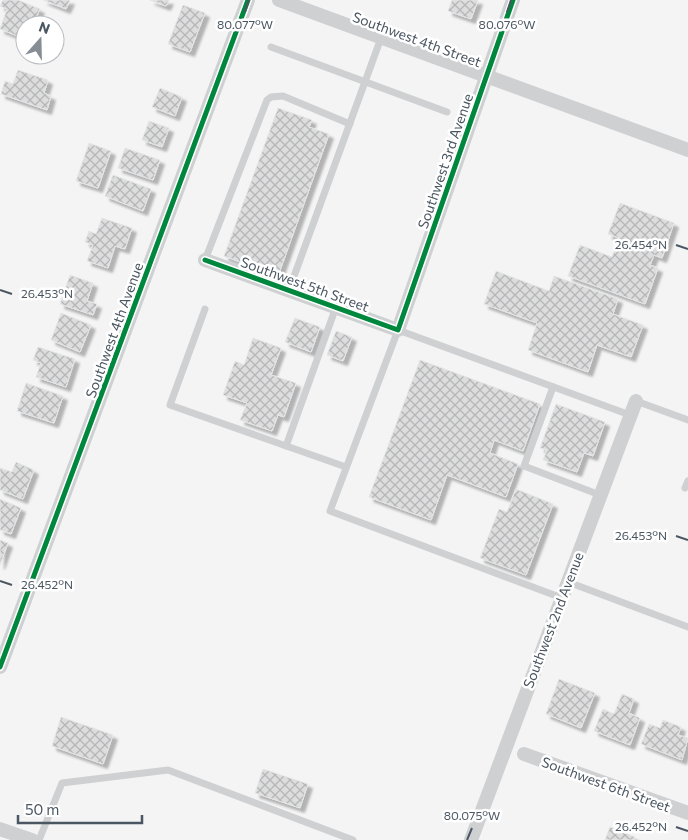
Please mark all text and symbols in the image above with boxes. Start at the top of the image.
street label: Southwest 4th Street [350,8,484,70]
north arrow [15,15,65,65]
text: 80.077°W [217,17,273,31]
text: 80.076°W [479,17,535,31]
text: N [37,18,52,37]
street label: Southwest 3rd Avenue [414,91,476,231]
text: 26.454°N [615,237,667,251]
street label: Southwest 5th Street [239,253,372,315]
street label: Southwest 4th Avenue [82,260,146,400]
text: 26.453°N [21,286,73,300]
text: 26.453°N [615,528,667,542]
street label: Southwest 2nd Avenue [519,550,587,690]
text: 26.452°N [21,577,73,591]
street label: Southwest 6th Street [539,753,673,815]
scale bar [18,792,141,824]
text: 50 m [25,800,59,818]
text: 80.075°W [444,808,500,822]
text: 26.452°N [615,819,667,833]

